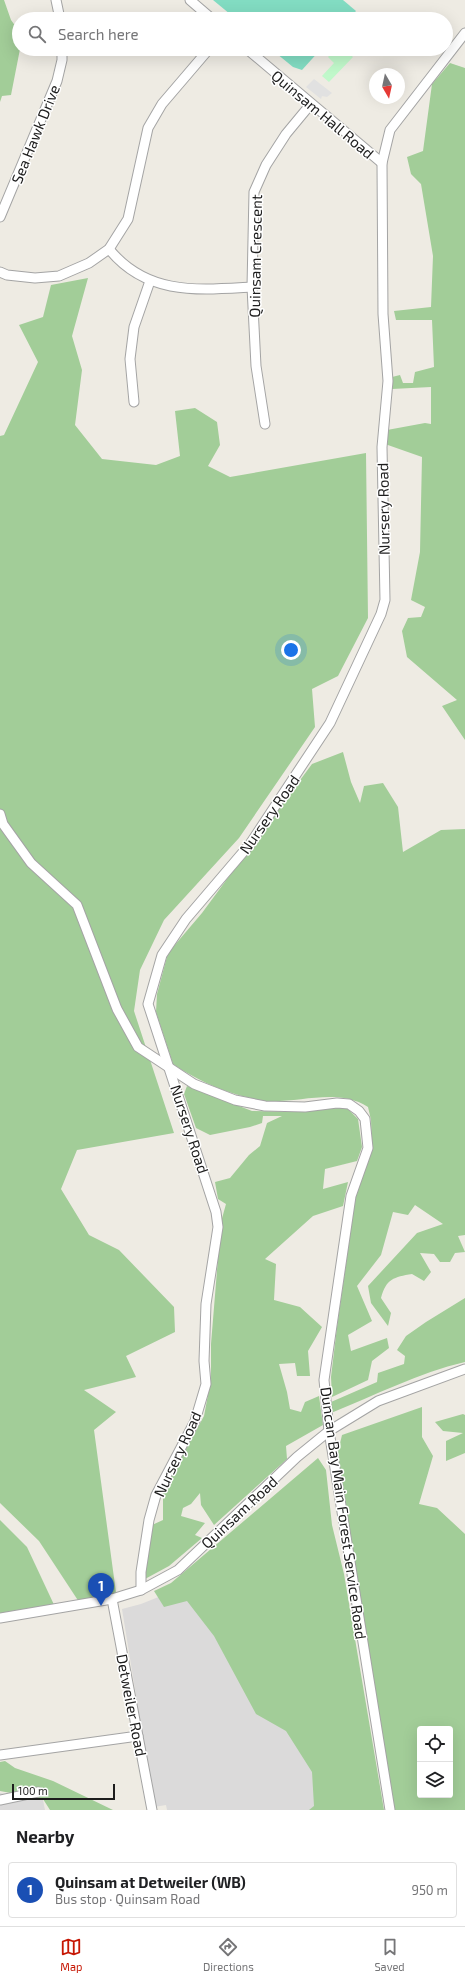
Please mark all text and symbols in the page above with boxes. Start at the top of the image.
search box [12,12,453,56]
icon: search [26,23,48,45]
text: Search here [58,25,139,43]
street label: Quinsam Hall Road [268,66,378,163]
north arrow [369,68,405,104]
street label: Sea Hawk Drive [7,82,63,186]
street label: Quinsam Crescent [245,194,266,318]
street label: Nursery Road [373,463,393,555]
your location [281,640,301,660]
street label: Nursery Road [235,771,303,857]
street label: Nursery Road [167,1082,213,1176]
street label: Duncan Bay Main Forest Service Road [317,1386,371,1640]
street label: Nursery Road [149,1408,205,1500]
street label: Quinsam Road [197,1472,282,1553]
pin: 1 [88,1573,114,1606]
street label: Detweiler Road [113,1652,151,1758]
map controls [417,1726,453,1798]
button: locate [417,1726,453,1762]
button: layers [417,1762,453,1798]
scale bar [12,1782,115,1801]
text: 100 m [18,1784,48,1797]
text: Nearby [16,1826,74,1846]
text: Quinsam at Detweiler (WB) [55,1873,246,1891]
text: 1 [27,1882,33,1898]
text: 950 m [411,1882,448,1898]
text: Bus stop · Quinsam Road [55,1891,200,1907]
tab: Map [60,1936,82,1973]
tab: Directions [203,1936,254,1973]
tab: Saved [374,1936,405,1973]

